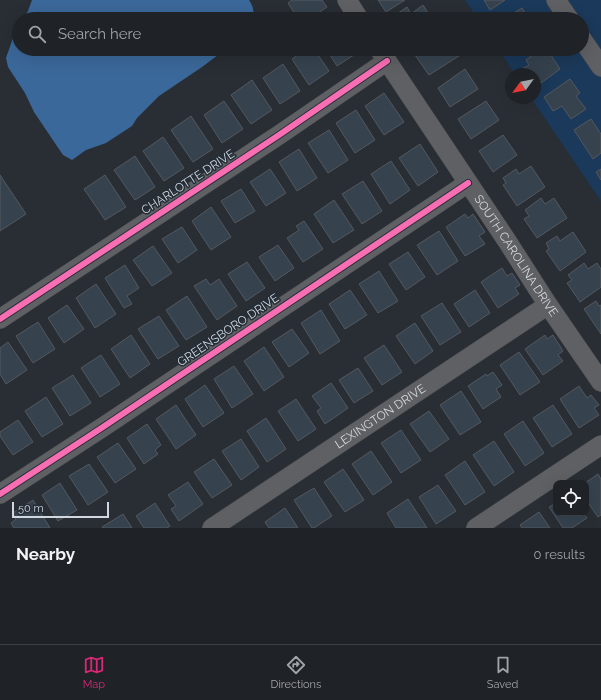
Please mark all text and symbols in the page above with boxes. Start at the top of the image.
search box [12,12,589,56]
icon: search [26,23,48,45]
text: Search here [58,25,141,43]
north arrow [505,68,541,104]
street label: CHARLOTTE DRIVE [139,147,237,217]
street label: SOUTH CAROLINA DRIVE [471,192,561,319]
street label: GREENSBORO DRIVE [175,291,281,369]
street label: LEXINGTON DRIVE [332,381,428,451]
map controls [553,480,589,516]
button: locate [553,480,589,516]
scale bar [12,500,109,519]
text: 50 m [18,502,44,515]
text: Nearby [16,544,75,564]
text: 0 results [534,547,585,562]
tab: Map [83,654,105,691]
tab: Directions [271,654,321,691]
tab: Saved [487,654,518,691]

